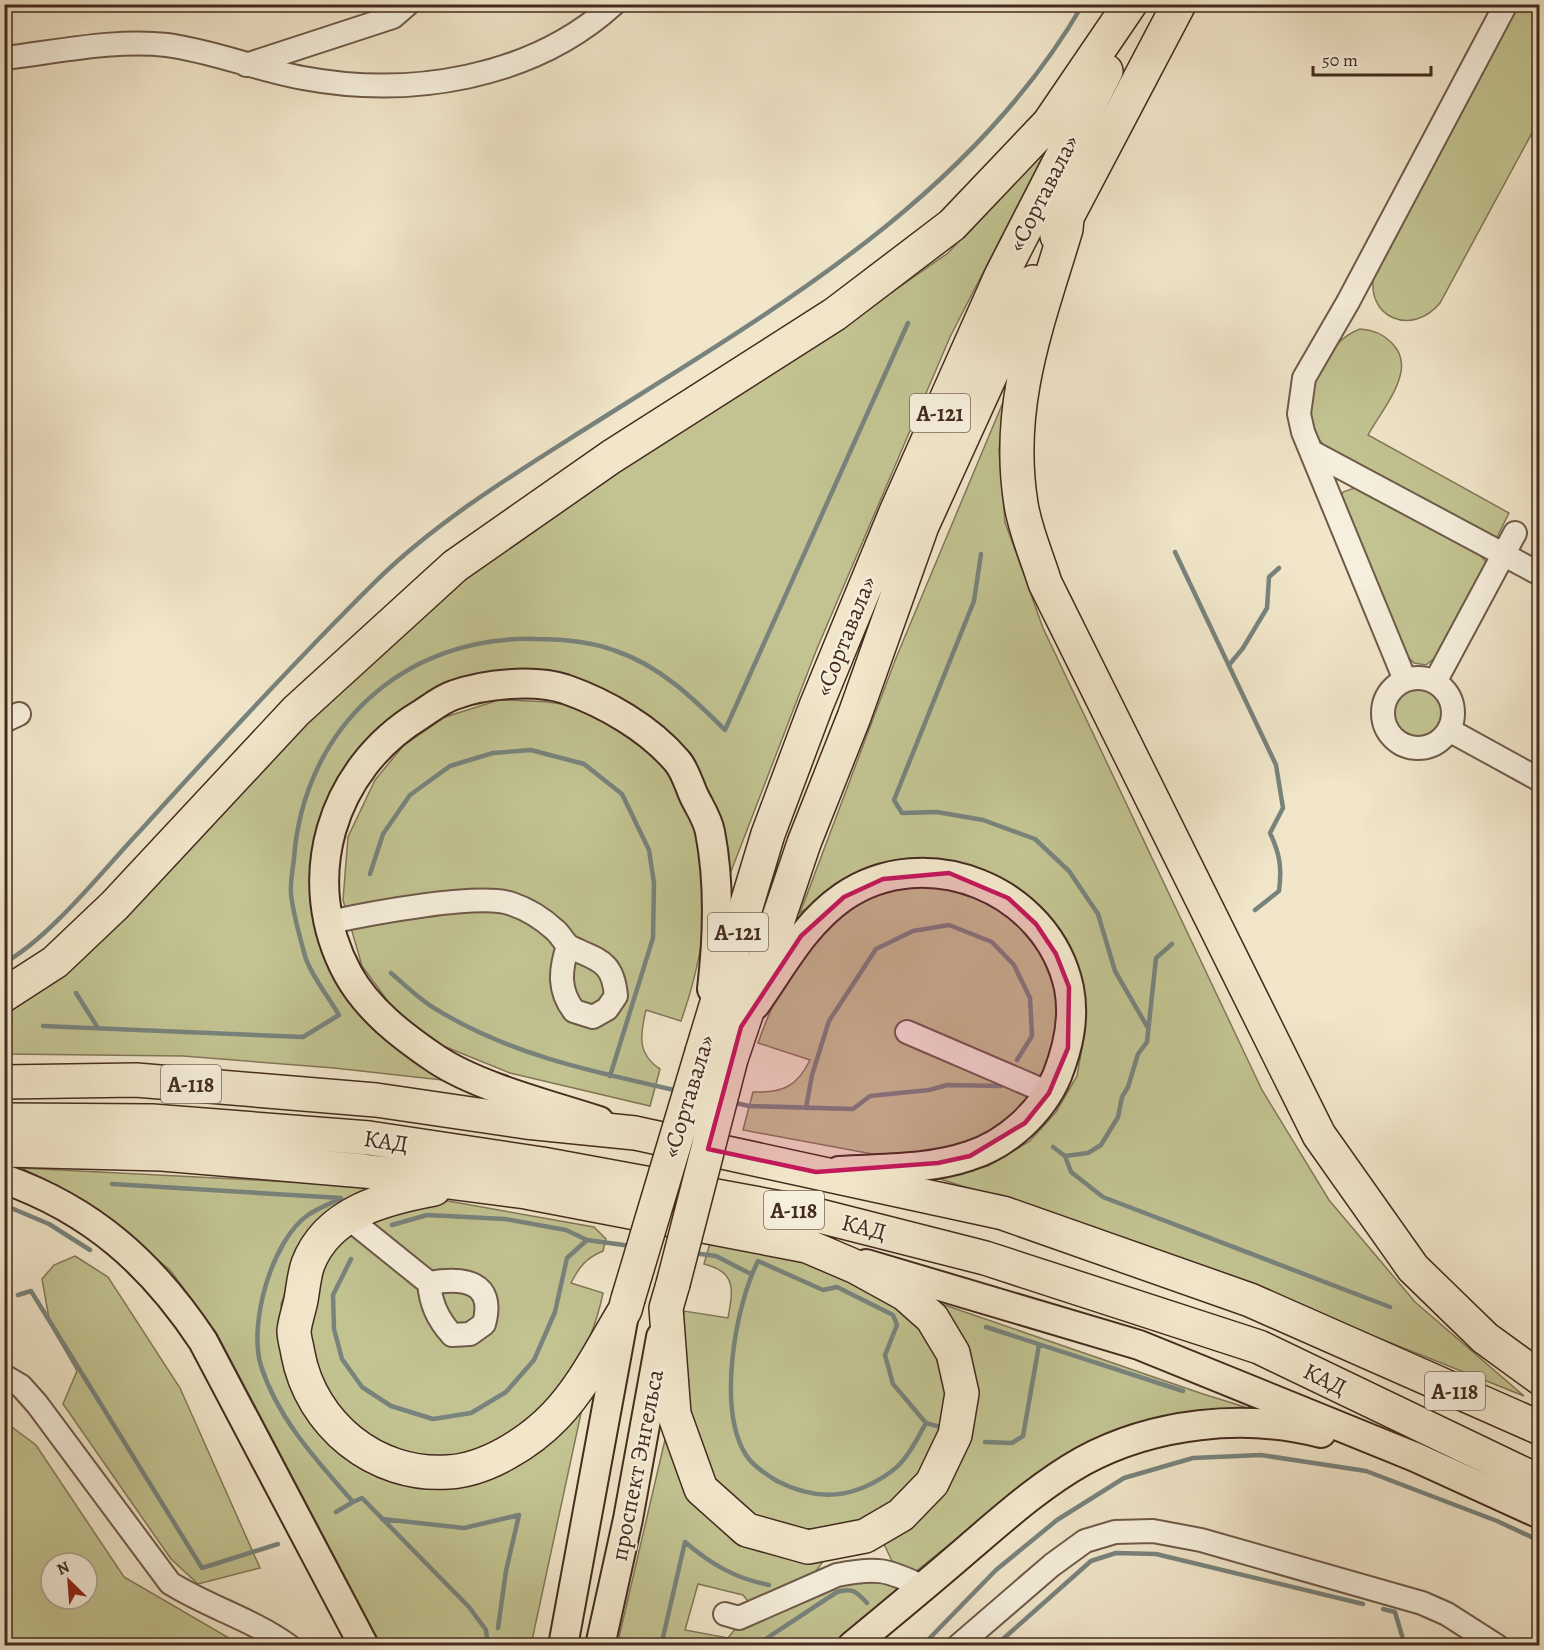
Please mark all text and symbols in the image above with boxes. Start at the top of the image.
scale bar [1313,39,1432,77]
text: 50 m [1322,48,1358,72]
street label: «Сортавала» [1000,129,1086,257]
road number: А-121 [910,394,970,432]
street label: «Сортавала» [806,571,884,701]
road number: А-121 [708,913,768,951]
street label: «Сортавала» [654,1031,722,1161]
road number: А-118 [161,1065,221,1103]
street label: КАД [362,1122,410,1160]
road number: А-118 [764,1191,824,1229]
street label: КАД [838,1206,890,1248]
street label: КАД [1298,1355,1352,1403]
street label: проспект Энгельса [603,1366,671,1564]
road number: А-118 [1425,1372,1485,1410]
north arrow [39,1551,99,1611]
text: N [53,1556,73,1581]

